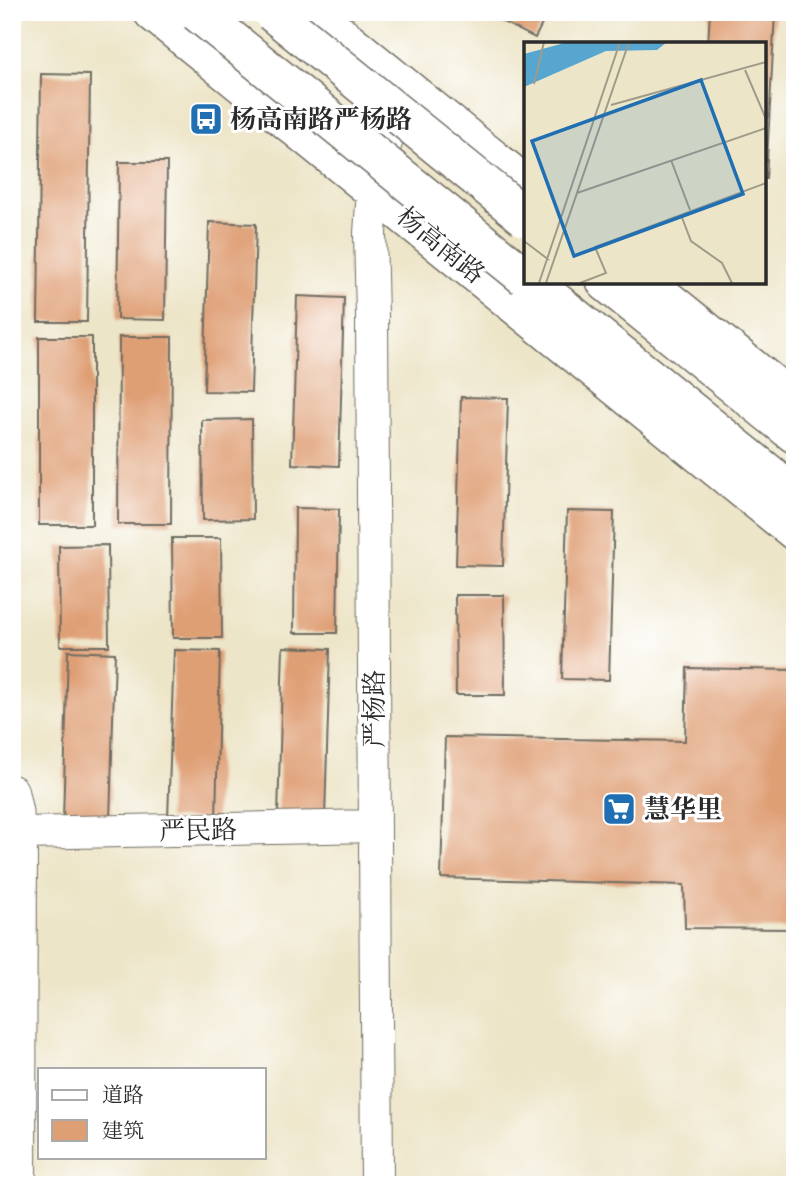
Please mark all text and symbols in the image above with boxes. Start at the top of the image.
inset map [524,42,765,284]
bus stop icon: 杨高南路严杨路 [187,100,225,138]
place label: 杨高南路严杨路 [230,103,412,140]
street label: 杨高南路 [387,200,491,294]
street label: 严杨路 [358,670,395,748]
supermarket icon: 慧华里 [600,790,638,828]
place label: 慧华里 [644,793,722,830]
street label: 严民路 [159,813,237,852]
legend [38,1068,266,1158]
text: 道路 [102,1082,144,1112]
text: 建筑 [102,1118,144,1148]

